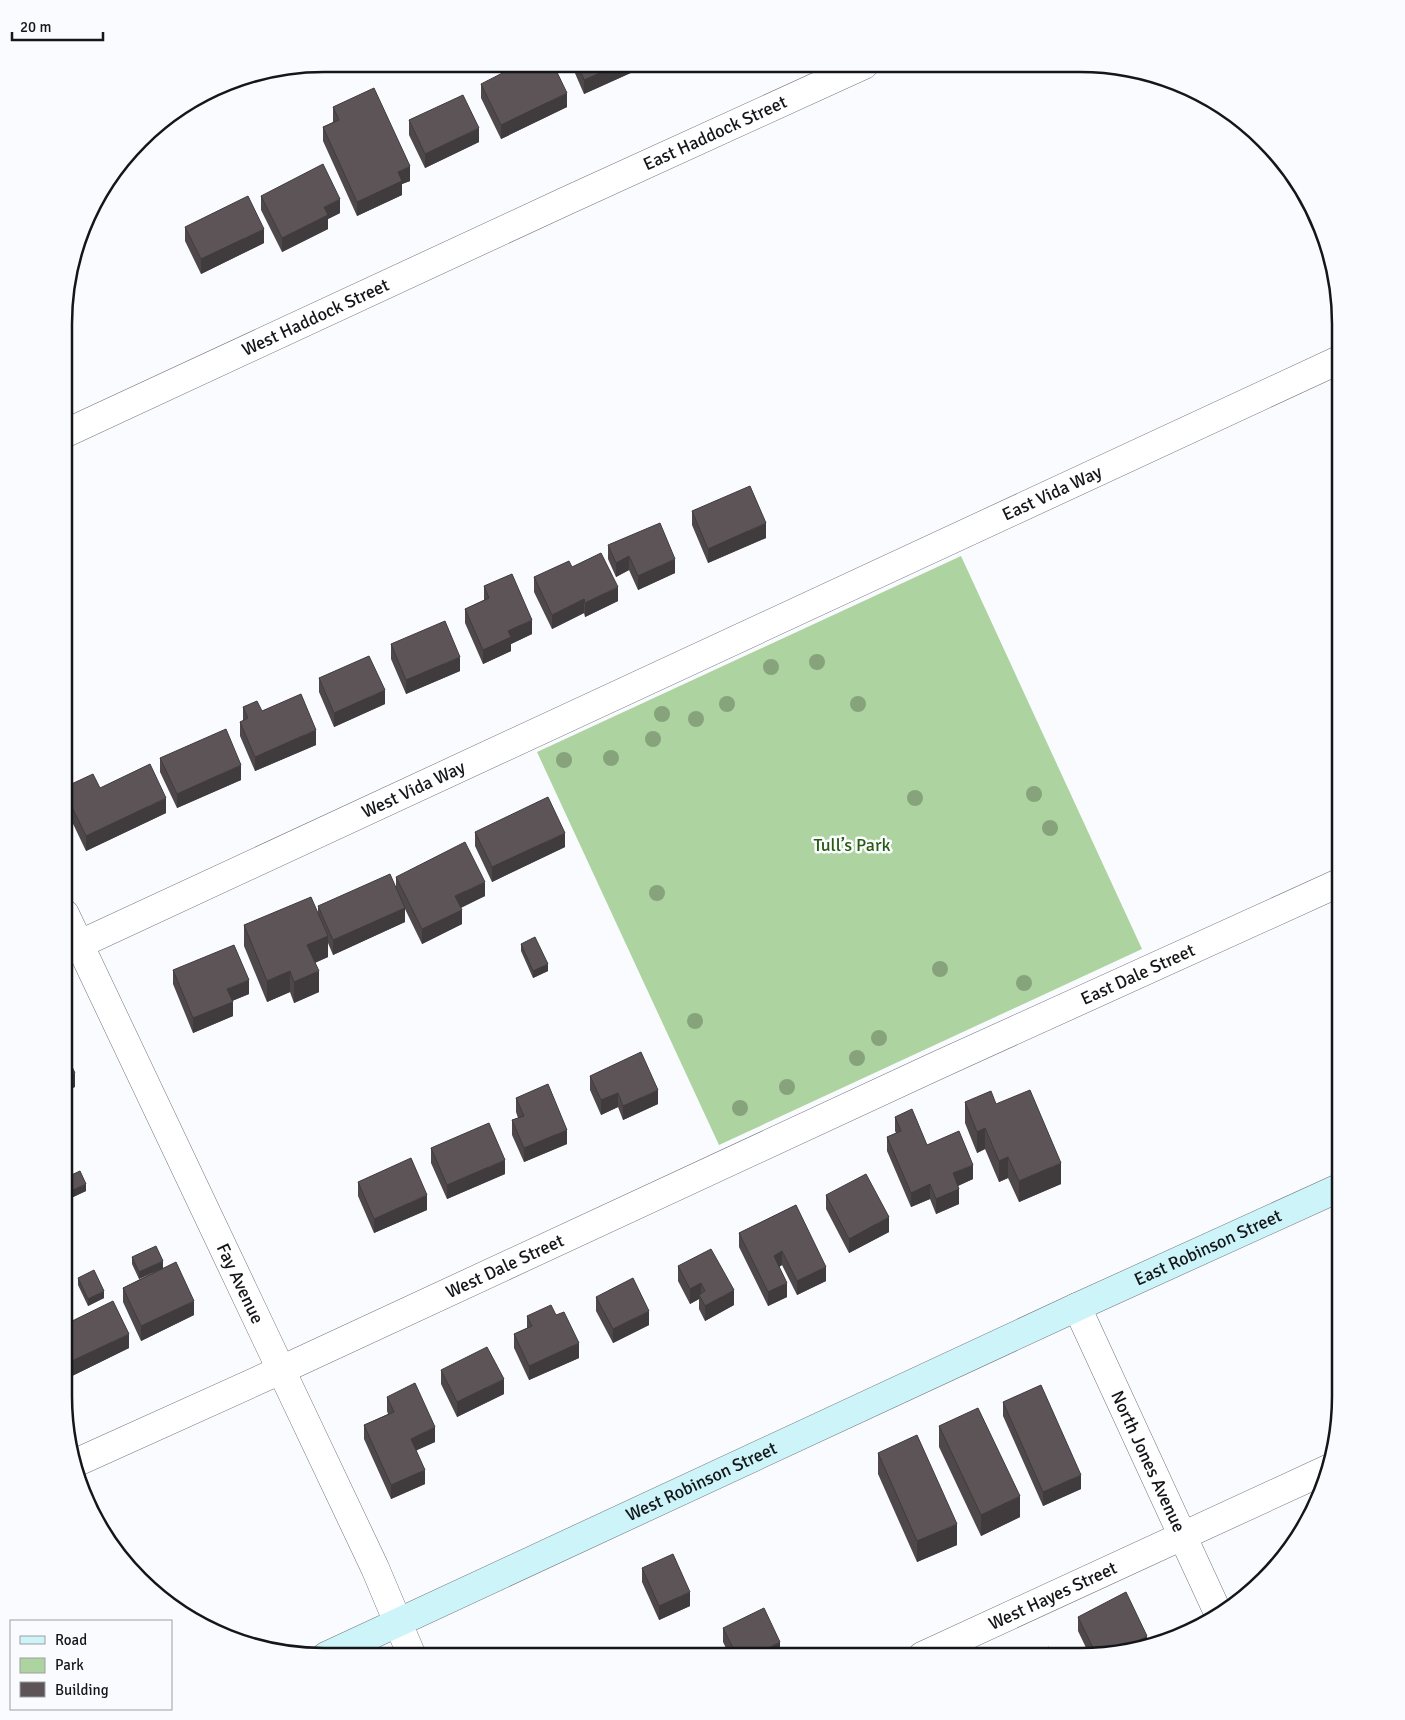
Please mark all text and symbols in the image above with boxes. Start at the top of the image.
scale bar [12,10,104,42]
text: 20 m [20,18,51,36]
street label: East Haddock Street [640,91,790,175]
street label: West Haddock Street [238,274,393,361]
street label: East Vida Way [999,460,1106,526]
street label: West Vida Way [358,756,469,823]
park label: Tull’s Park [813,834,891,856]
street label: East Dale Street [1077,939,1198,1010]
street label: East Robinson Street [1131,1204,1285,1290]
street label: West Dale Street [442,1229,567,1303]
street label: Fay Avenue [212,1240,269,1327]
street label: North Jones Avenue [1106,1387,1190,1536]
street label: West Robinson Street [622,1437,780,1526]
street label: West Hayes Street [985,1557,1120,1635]
legend [10,1620,172,1710]
text: Road [55,1631,87,1649]
text: Park [55,1656,84,1674]
text: Building [55,1681,109,1699]

